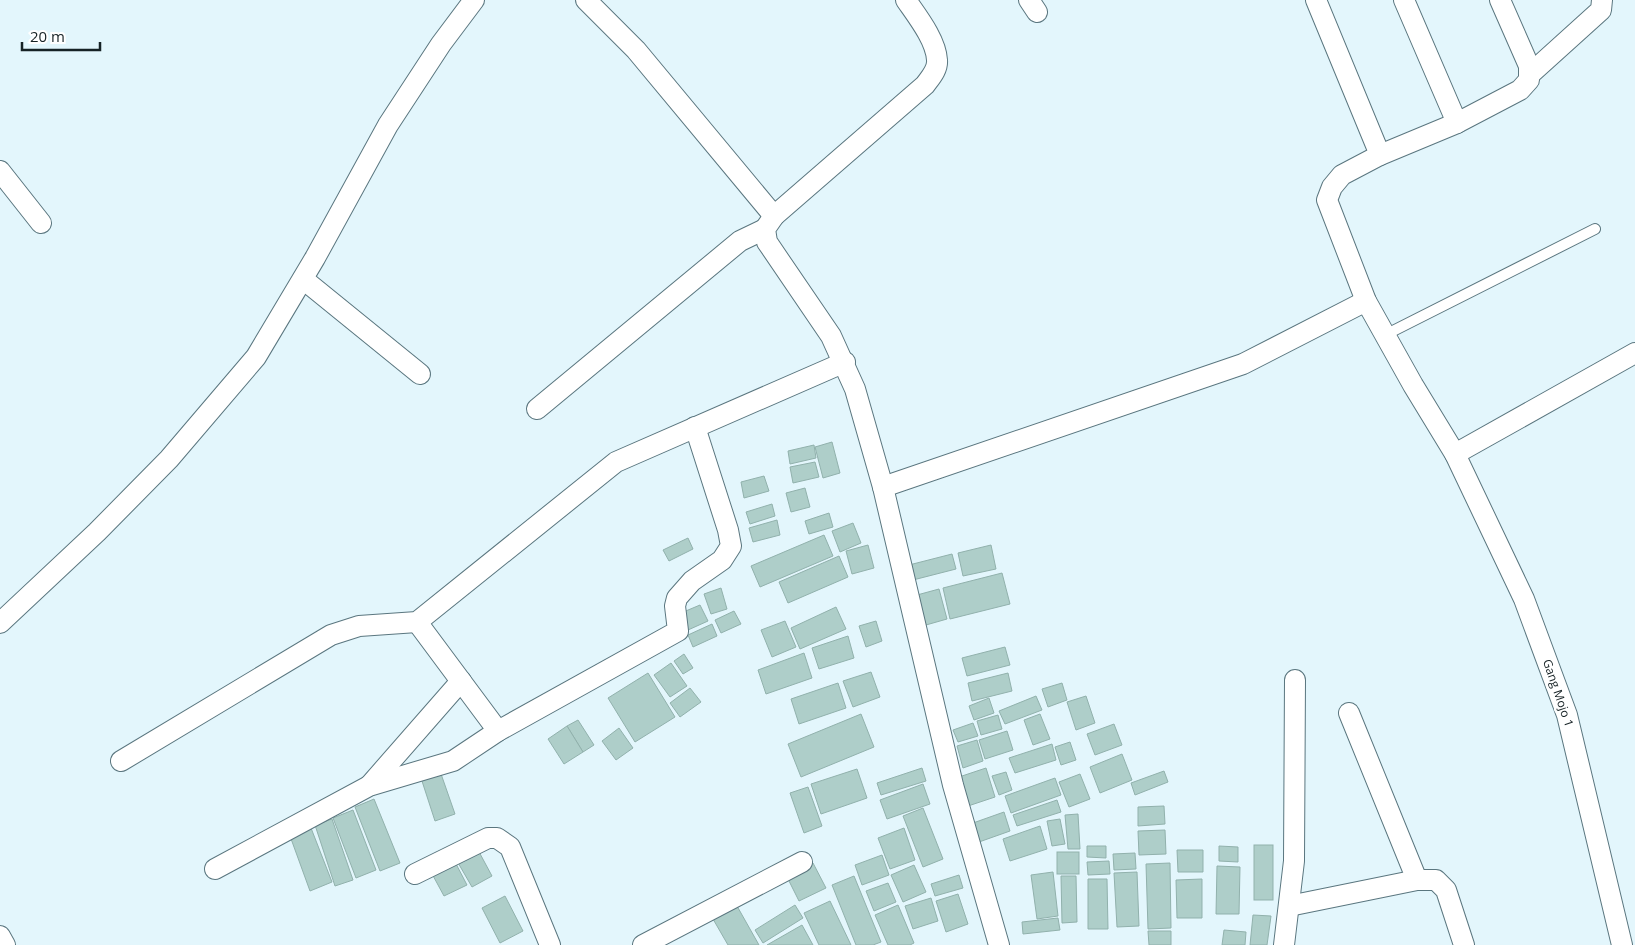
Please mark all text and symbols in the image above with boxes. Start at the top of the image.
scale bar [22,20,100,52]
text: 20 m [30,26,65,46]
street label: Gang Mojo 1 [1539,657,1578,729]

